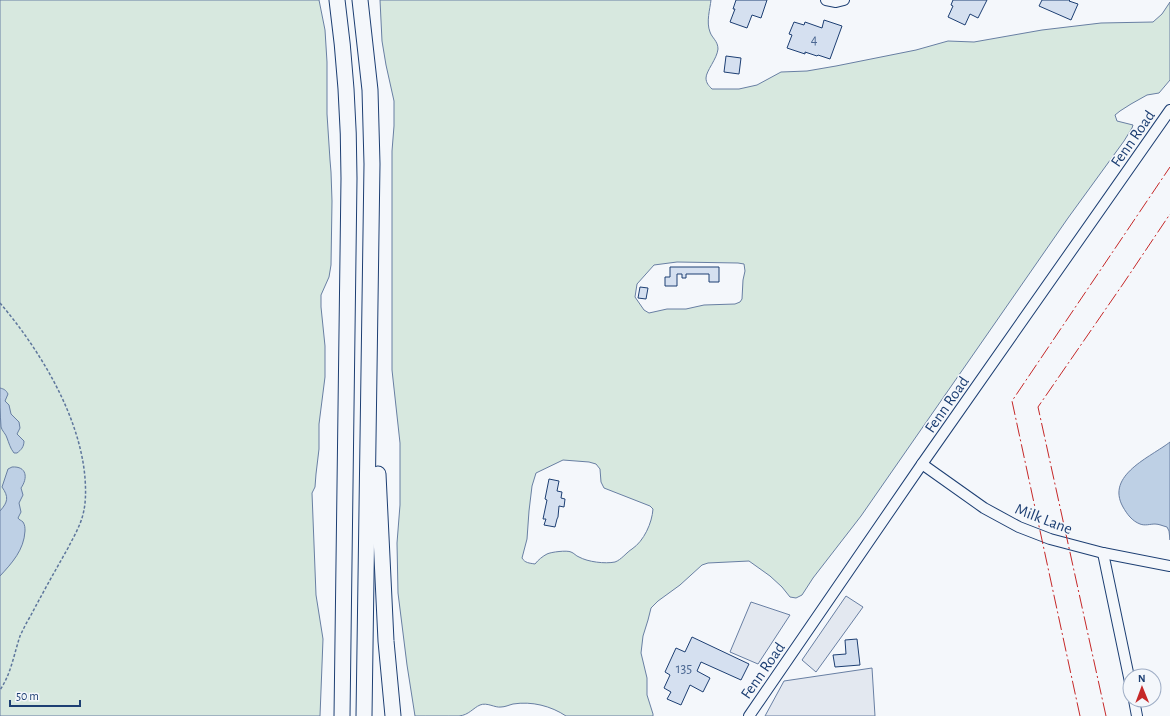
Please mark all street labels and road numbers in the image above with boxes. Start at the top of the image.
street label: Fenn Road [1108,108,1158,170]
street label: Fenn Road [922,374,972,436]
street label: Milk Lane [1013,501,1074,537]
street label: Fenn Road [738,640,788,702]

